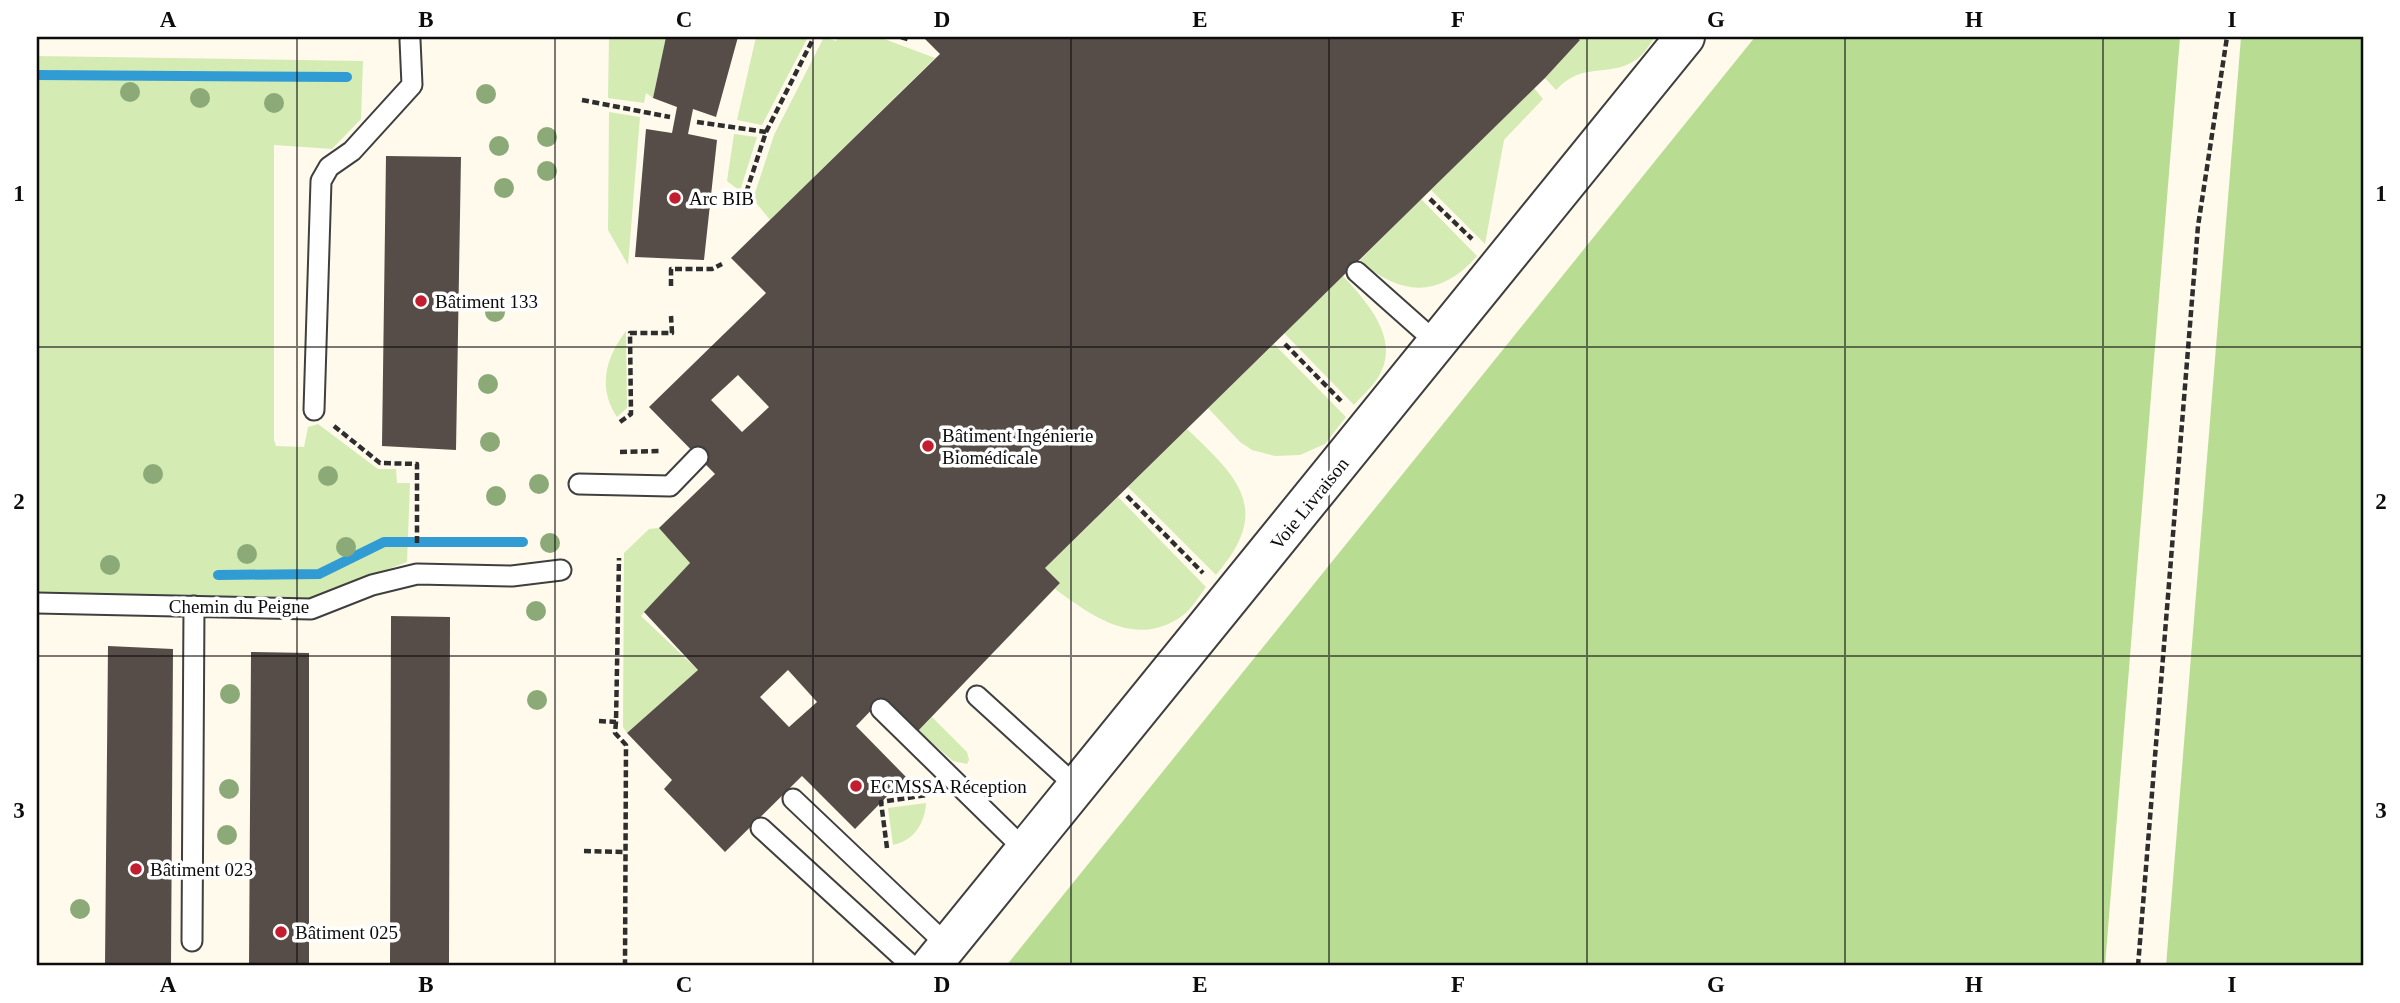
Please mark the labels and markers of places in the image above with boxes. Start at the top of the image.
place label: Arc BIB [689,188,754,209]
marker: Arc BIB [667,190,683,206]
place label: Bâtiment 133 [435,291,538,312]
marker: Bâtiment 133 [413,293,429,309]
place label: Bâtiment Ingénierie Biomédicale [942,425,1093,468]
marker: Bâtiment Ingénierie Biomédicale [920,438,936,454]
place label: ECMSSA Réception [870,776,1027,797]
marker: ECMSSA Réception [848,778,864,794]
place label: Bâtiment 023 [150,859,253,880]
marker: Bâtiment 023 [128,861,144,877]
place label: Bâtiment 025 [295,922,398,943]
marker: Bâtiment 025 [273,924,289,940]

